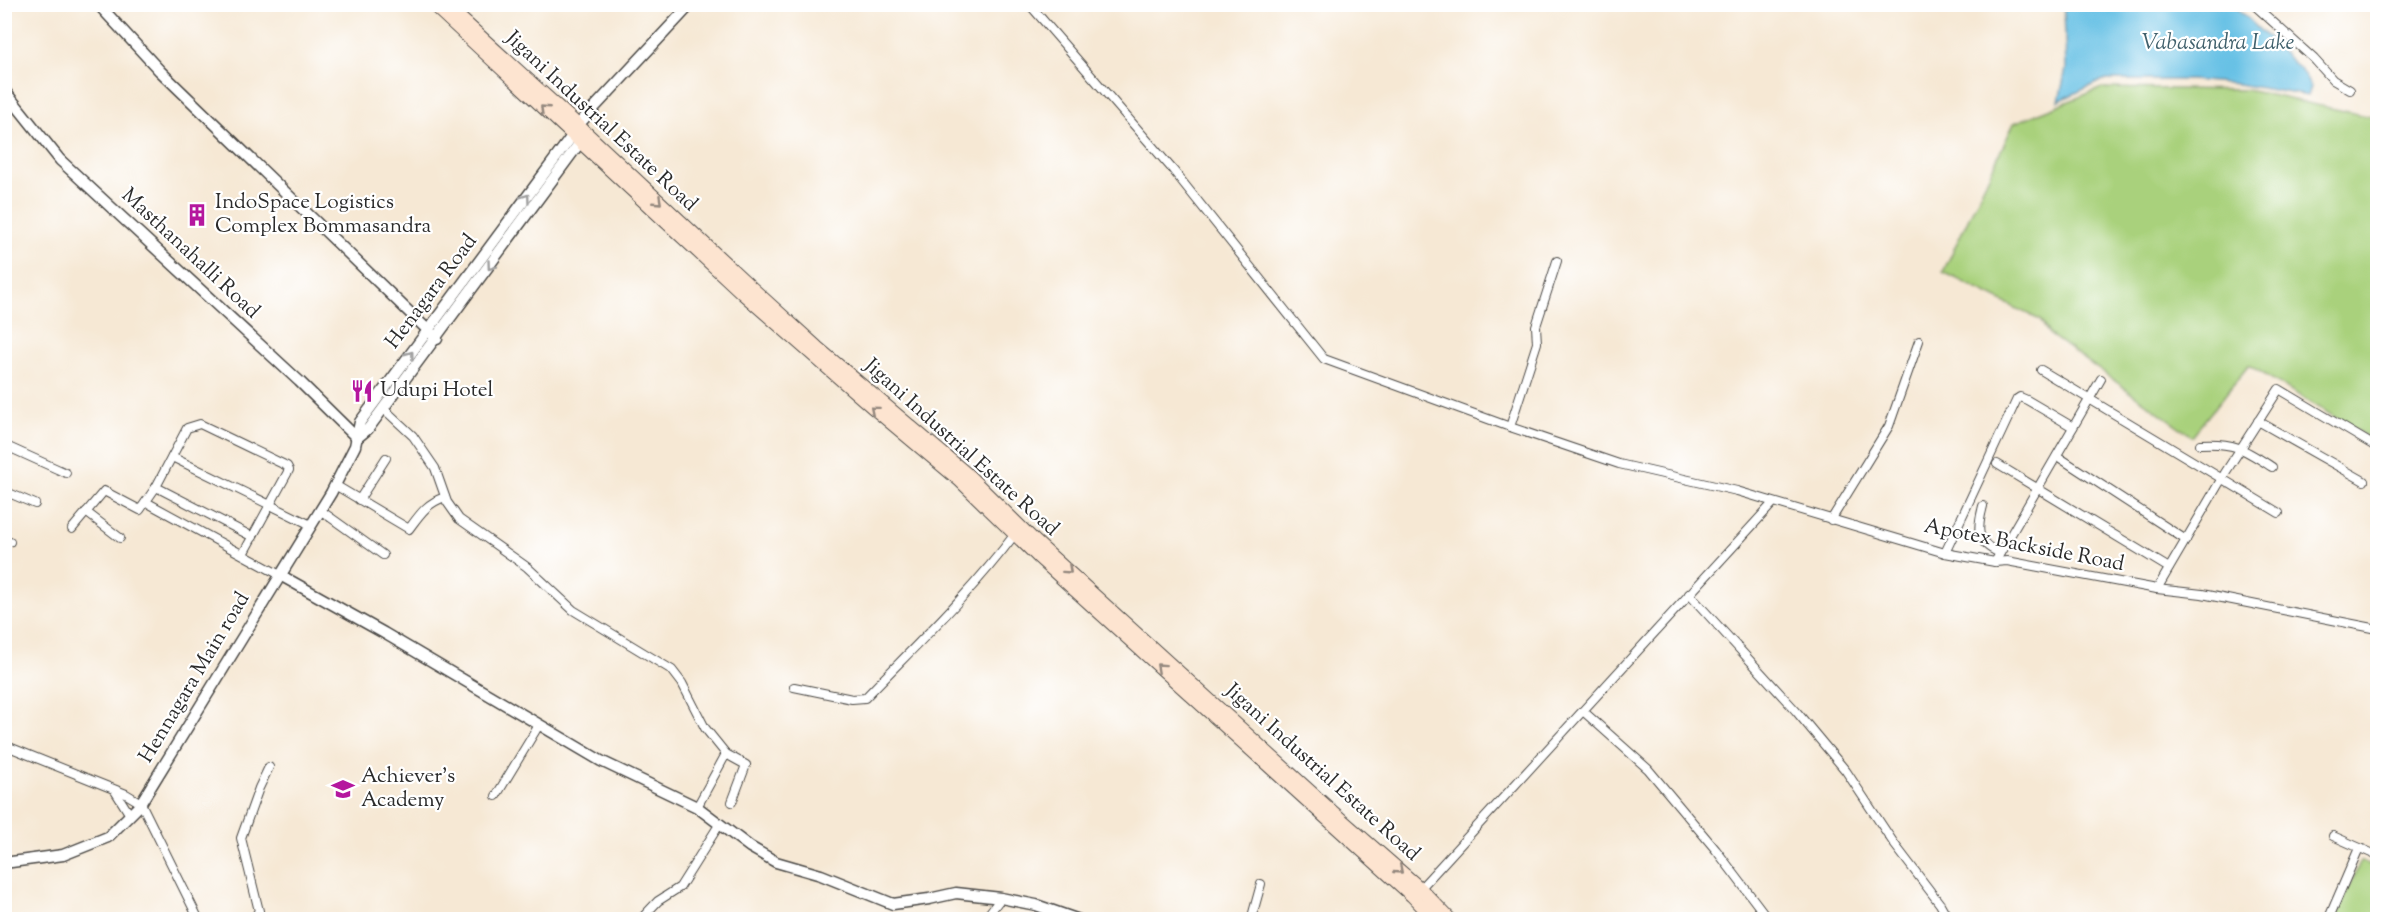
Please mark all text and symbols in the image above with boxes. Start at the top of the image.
street label: Jigani Industrial Estate Road [497,24,704,219]
water label: Vabasandra Lake [2142,28,2295,60]
one-way arrow [540,106,551,117]
street label: Masthanahalli Road [114,182,266,326]
place label: IndoSpace Logistics Complex Bommasandra [215,188,432,242]
one-way arrow [651,193,662,204]
one-way arrow [519,194,530,205]
building icon: IndoSpace Logistics Complex Bommasandra [184,202,210,228]
street label: Henagara Road [379,228,485,356]
one-way arrow [487,259,498,270]
one-way arrow [403,351,414,362]
street label: Jigani Industrial Estate Road [856,352,1065,544]
place label: Udupi Hotel [380,376,493,406]
restaurant icon: Udupi Hotel [349,378,375,404]
one-way arrow [870,406,881,417]
street label: Apotex Backside Road [1921,512,2127,580]
one-way arrow [1061,563,1072,574]
street label: Hennagara Main road [132,587,258,769]
one-way arrow [1156,663,1166,674]
street label: Jigani Industrial Estate Road [1217,677,1426,869]
place label: Achiever's Academy [361,762,455,816]
school or university icon: Achiever's Academy [330,776,356,802]
one-way arrow [1393,863,1403,874]

